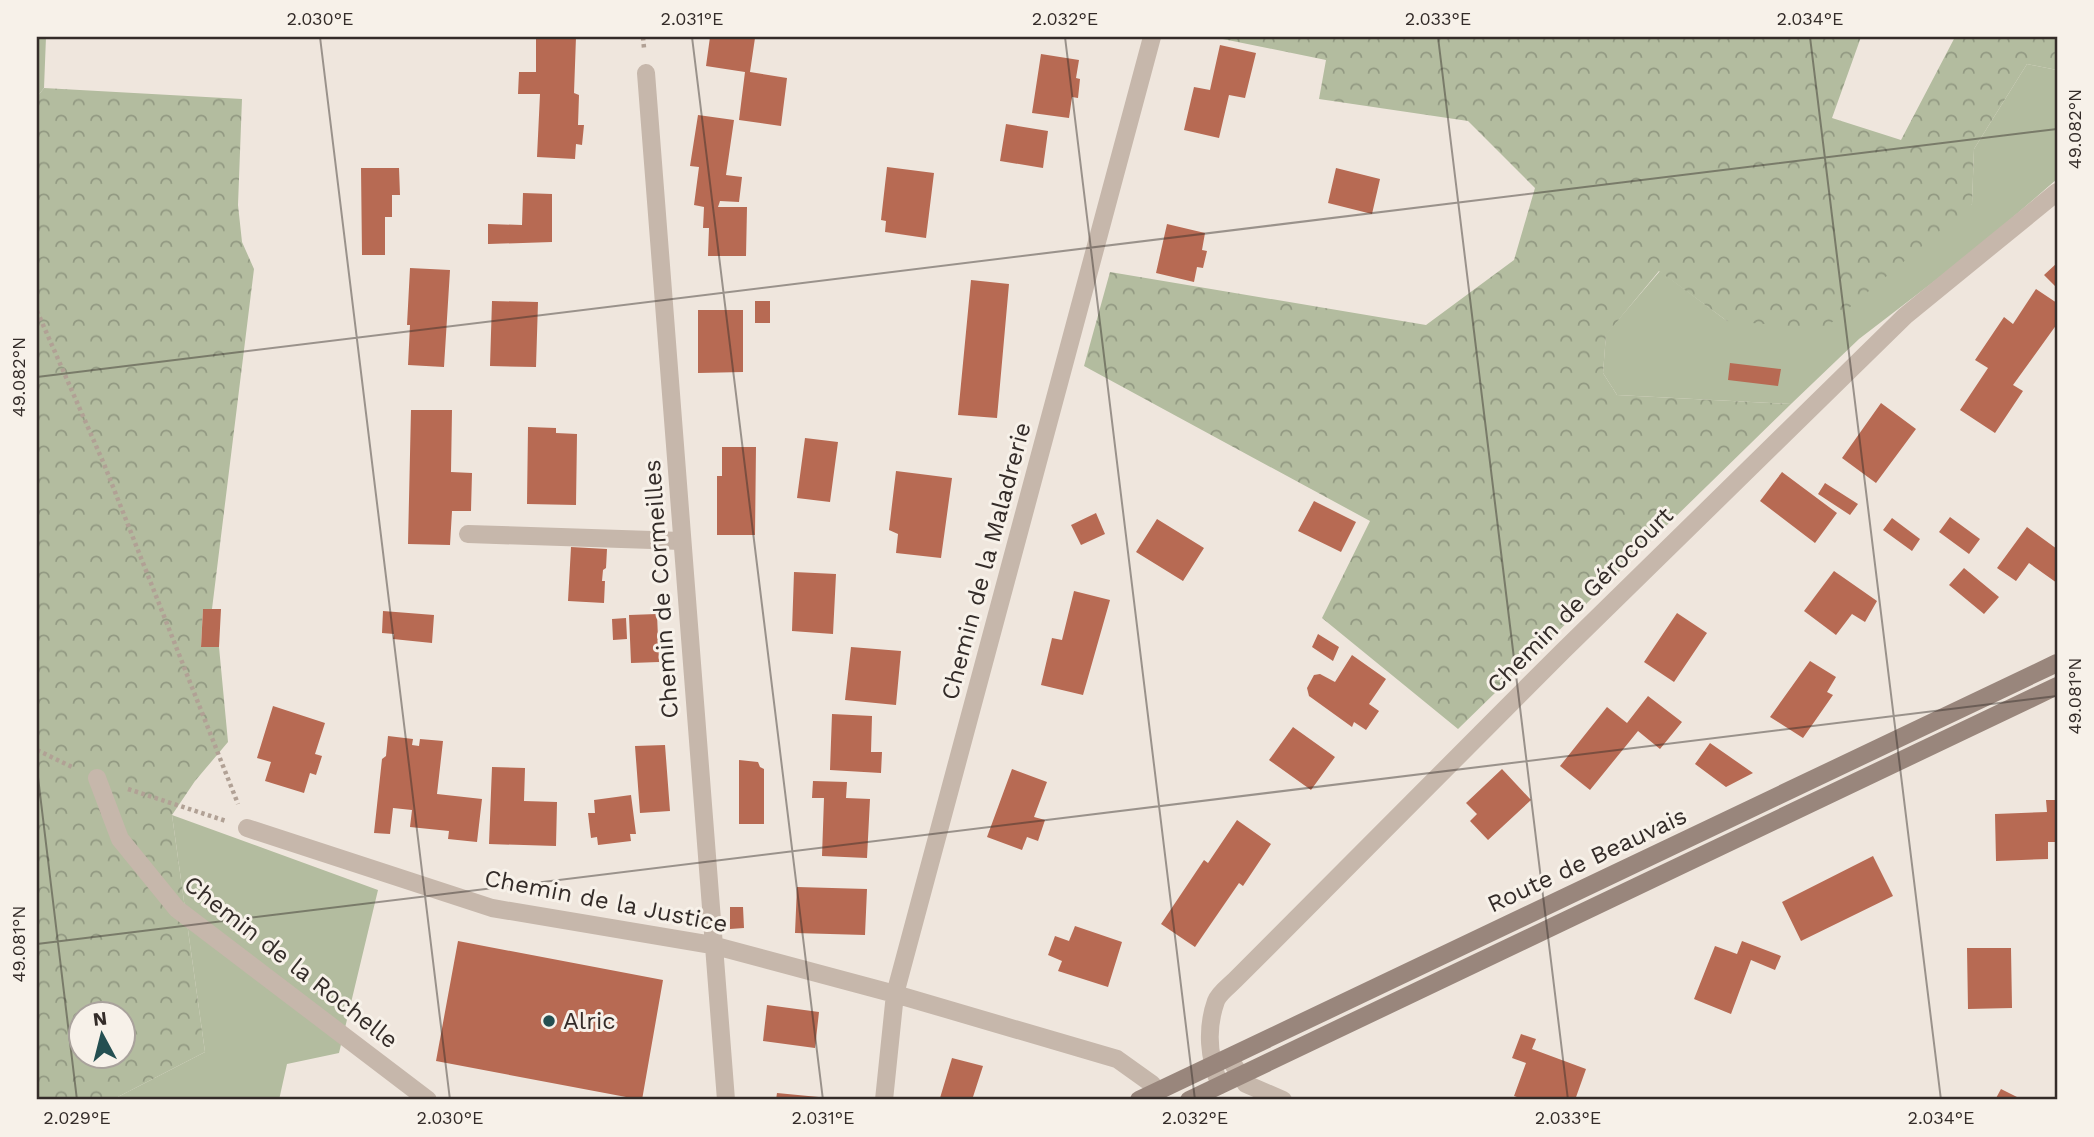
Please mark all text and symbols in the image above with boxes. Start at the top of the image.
text: 2.030°E [286,8,354,29]
text: 2.031°E [661,8,723,29]
text: 2.032°E [1032,8,1098,29]
text: 2.033°E [1405,8,1471,29]
text: 2.034°E [1777,8,1843,29]
text: 49.082°N [2064,89,2085,169]
text: 49.082°N [8,337,29,417]
street label: Chemin de la Maladrerie [935,419,1037,703]
street label: Chemin de Cormeilles [638,459,684,719]
street label: Chemin de Gérocourt [1481,501,1679,699]
text: 49.081°N [2064,657,2085,735]
street label: Route de Beauvais [1483,802,1691,918]
street label: Chemin de la Justice [482,864,730,938]
street label: Chemin de la Rochelle [178,870,404,1054]
text: 49.081°N [8,905,29,983]
north arrow [66,1000,136,1070]
text: N [92,1006,108,1031]
place label: Alric [563,1007,616,1035]
marker: Alric [541,1013,557,1029]
text: 2.029°E [43,1107,111,1128]
text: 2.030°E [416,1107,484,1128]
text: 2.031°E [792,1107,854,1128]
text: 2.032°E [1162,1107,1228,1128]
text: 2.033°E [1535,1107,1601,1128]
text: 2.034°E [1908,1107,1974,1128]

